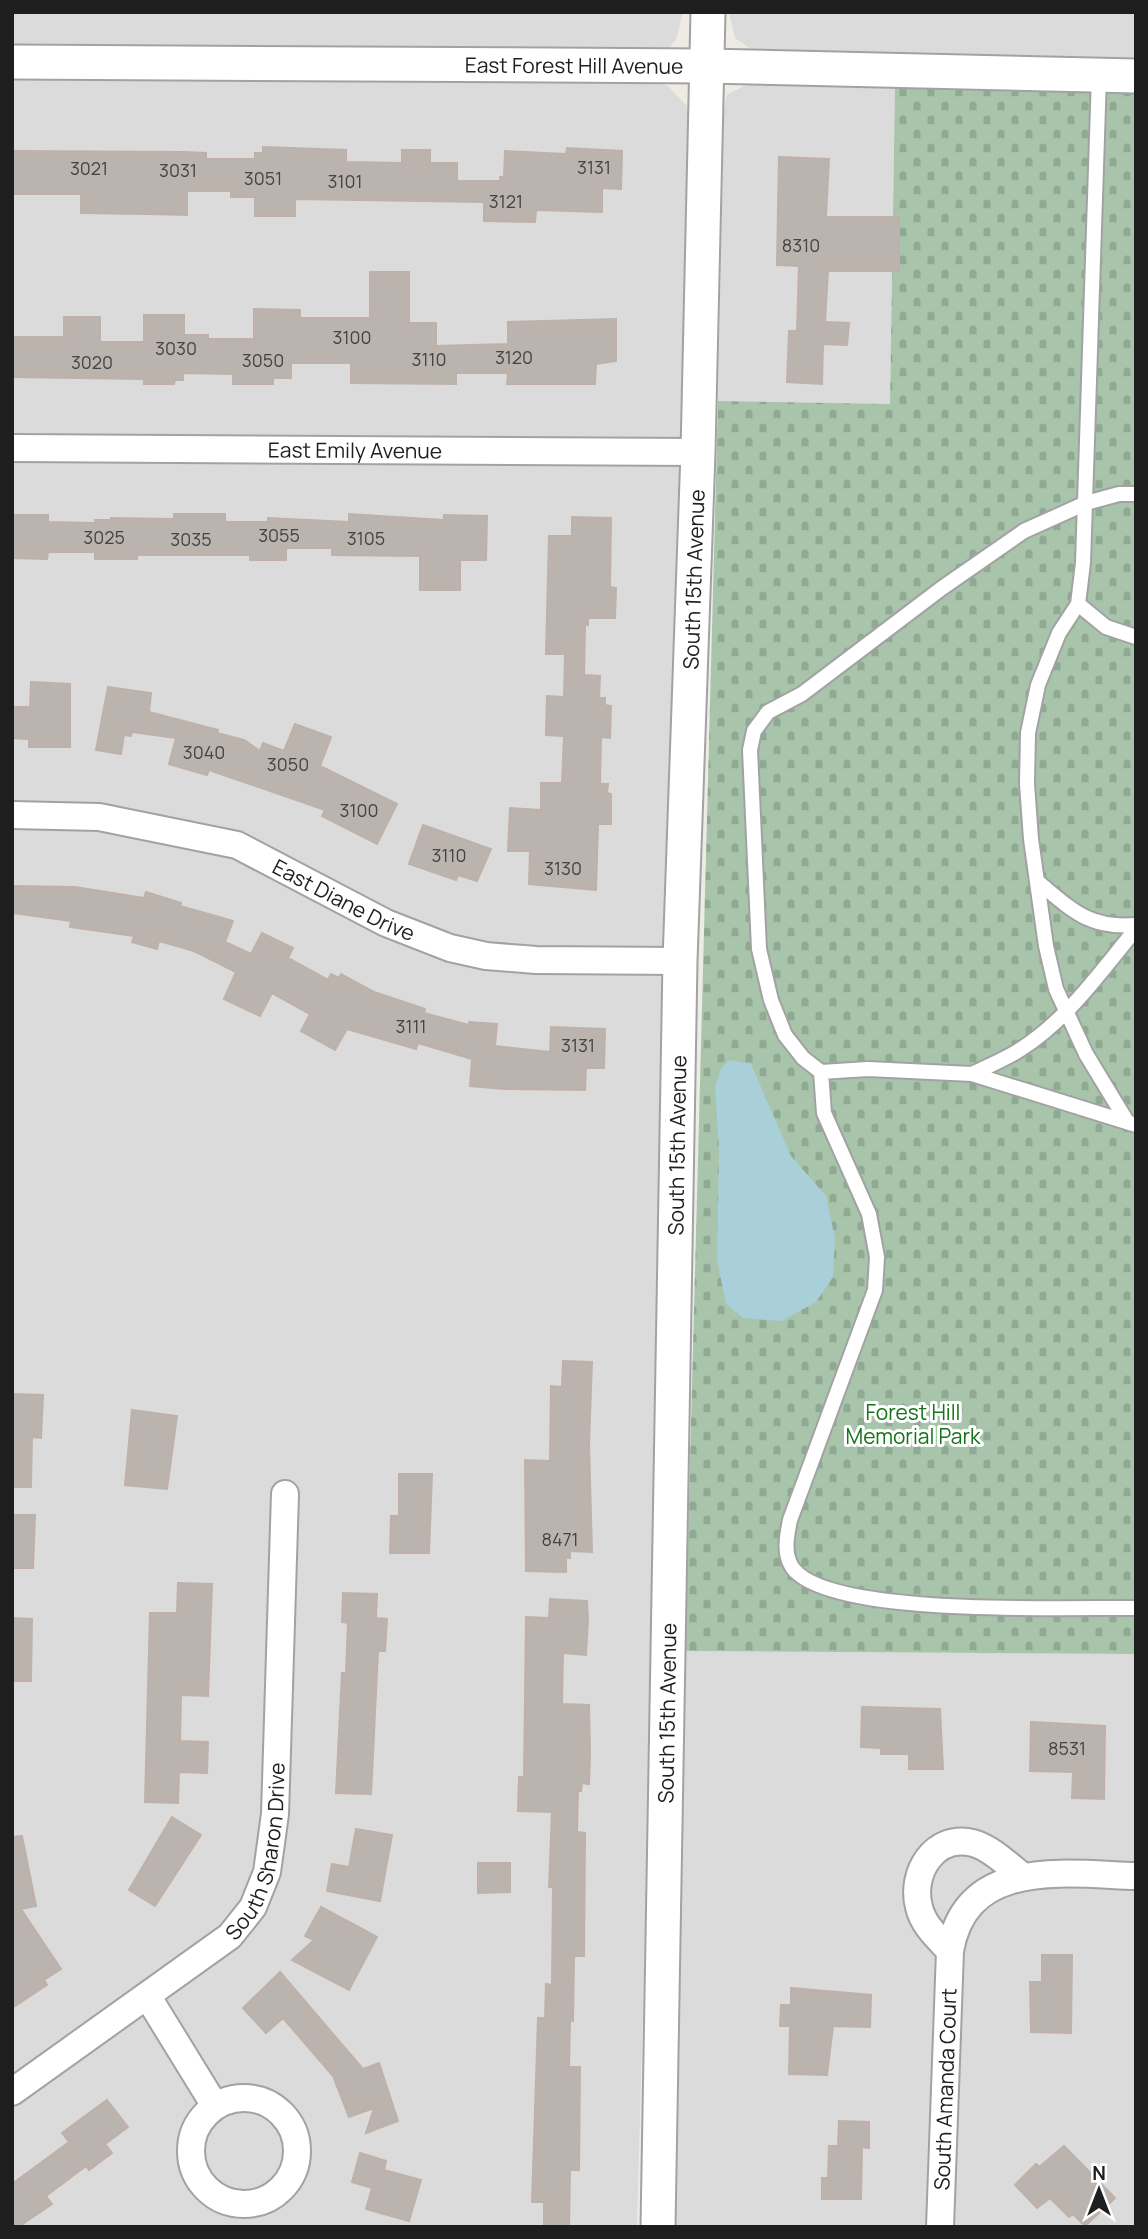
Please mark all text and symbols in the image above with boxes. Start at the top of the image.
street label: East Forest Hill Avenue [465,51,683,80]
house number: 3131 [577,155,611,179]
house number: 3021 [70,156,108,180]
house number: 3031 [159,158,197,182]
house number: 3051 [244,166,282,190]
house number: 3101 [328,169,362,193]
house number: 3121 [489,189,523,213]
house number: 8310 [782,233,820,257]
house number: 3100 [333,325,371,349]
house number: 3030 [155,336,197,360]
house number: 3120 [495,345,533,369]
house number: 3110 [412,347,446,371]
house number: 3050 [242,348,284,372]
house number: 3020 [71,350,113,374]
street label: East Emily Avenue [268,435,442,465]
street label: South 15th Avenue [676,489,711,670]
house number: 3055 [258,523,300,547]
house number: 3025 [83,525,125,549]
house number: 3105 [347,526,385,550]
house number: 3035 [170,527,212,551]
house number: 3040 [183,740,225,764]
house number: 3050 [267,752,309,776]
house number: 3100 [340,798,378,822]
house number: 3110 [432,843,466,867]
street label: East Diane Drive [268,852,419,947]
house number: 3130 [544,856,582,880]
house number: 3111 [395,1014,427,1038]
house number: 3131 [561,1033,595,1057]
street label: South 15th Avenue [661,1055,692,1236]
park label: Forest Hill Memorial Park [846,1398,981,1450]
house number: 8471 [541,1527,579,1551]
street label: South 15th Avenue [651,1623,682,1803]
house number: 8531 [1048,1736,1086,1760]
street label: South Sharon Drive [218,1762,291,1945]
street label: South Amanda Court [927,1987,963,2191]
north arrow [1064,2155,1134,2225]
text: N [1092,2160,1106,2186]

